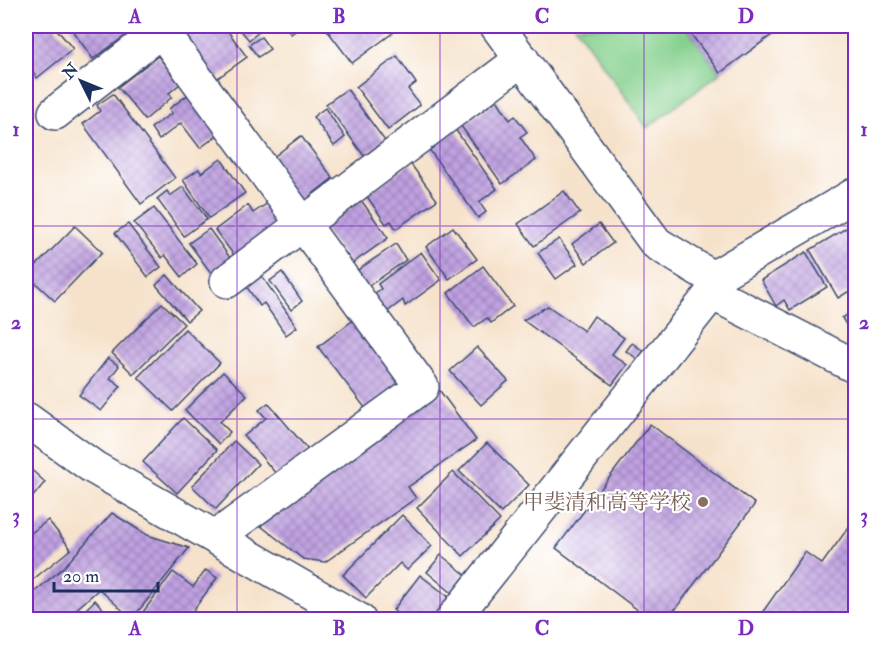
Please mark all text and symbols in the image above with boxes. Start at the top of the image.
text: A [128,4,142,29]
text: B [332,4,346,29]
text: C [535,4,549,29]
text: D [738,4,754,29]
north arrow [51,51,111,111]
text: N [58,59,83,84]
text: 1 [12,117,20,142]
text: 1 [860,117,868,142]
text: 2 [11,310,21,335]
text: 2 [859,310,869,335]
place label: 甲斐清和高等学校 [523,489,691,516]
marker: 甲斐清和高等学校 [696,495,710,509]
text: 3 [12,503,20,528]
text: 3 [860,503,868,528]
scale bar [54,555,158,593]
text: 20 m [63,565,99,588]
text: A [128,616,142,641]
text: B [332,616,346,641]
text: C [535,616,549,641]
text: D [738,616,754,641]

